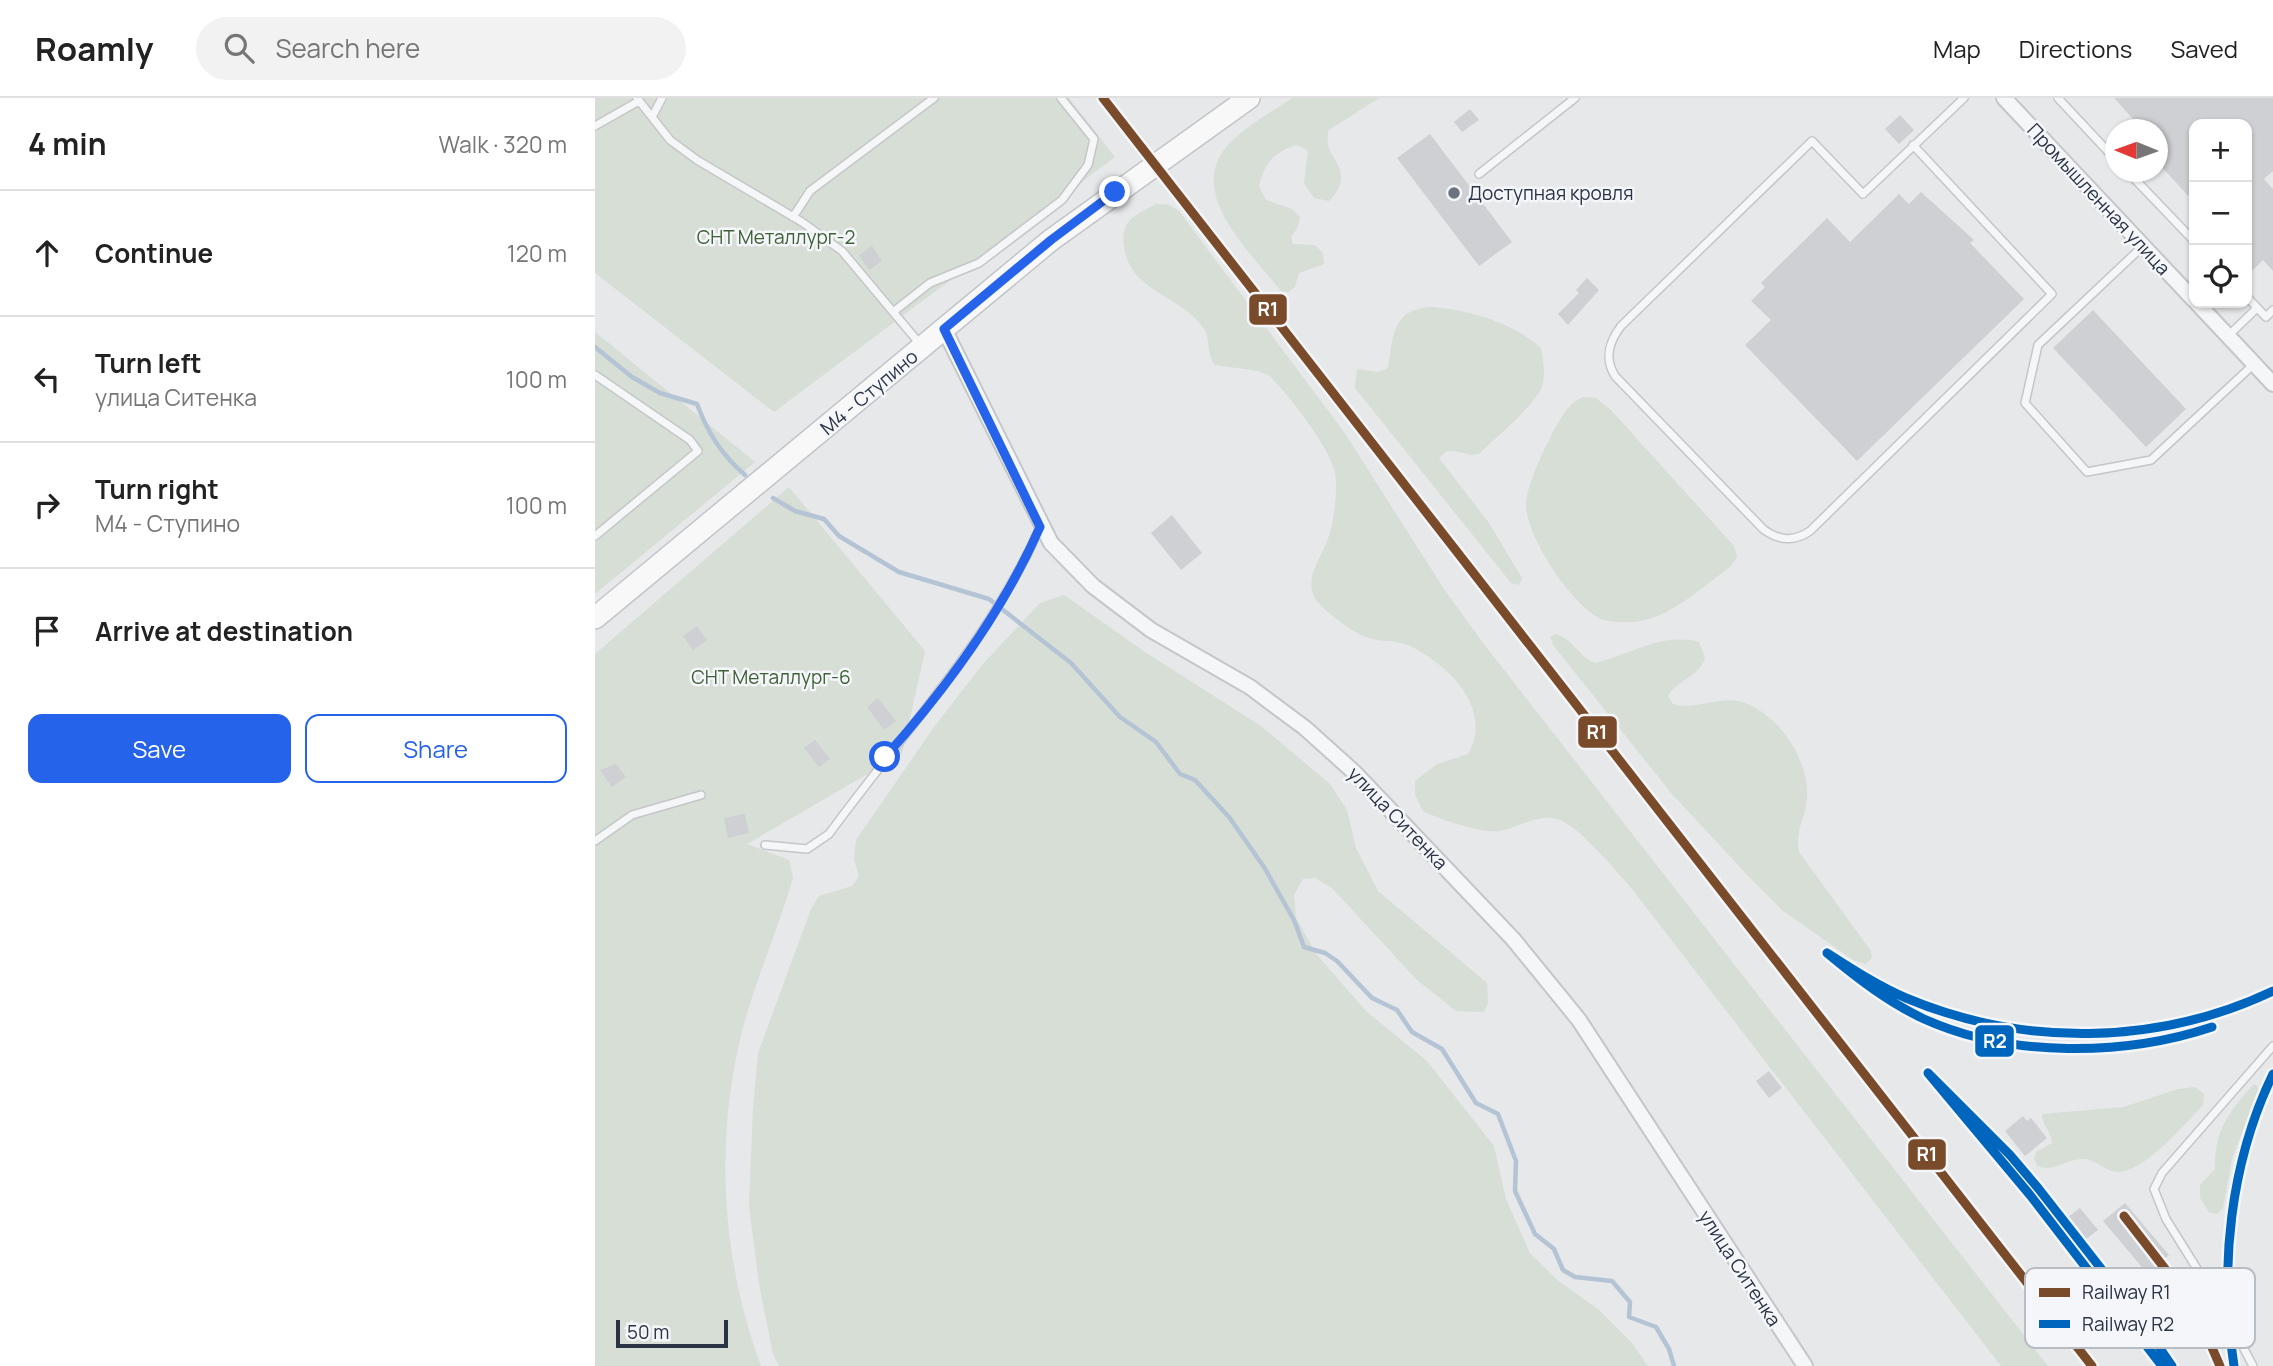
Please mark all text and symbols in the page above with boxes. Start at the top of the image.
search box [196,17,686,80]
text: Roamly [35,26,154,71]
icon: search [220,29,258,67]
text: Search here [276,30,420,66]
text: Map [1933,32,1981,65]
text: Directions [2019,32,2132,65]
text: Saved [2170,32,2238,65]
street label: Промышленная улица [2022,117,2176,281]
north arrow [2105,119,2168,182]
map controls [2189,119,2252,308]
button: + [2189,119,2252,182]
text: 4 min [28,123,106,164]
text: Walk · 320 m [439,128,567,160]
route end [1099,176,1130,207]
place label: Доступная кровля [1468,180,1633,206]
button: − [2189,182,2252,245]
marker: Доступная кровля [1446,185,1462,201]
park label: СНТ Металлург-2 [697,224,855,250]
icon: ahead [28,234,66,272]
text: Continue [95,235,213,271]
text: 120 m [507,237,567,269]
button: locate [2189,245,2252,308]
line badge: R1 [1248,293,1288,326]
text: R1 [1258,296,1278,322]
street label: М4 - Ступино [815,343,923,441]
text: Turn left [95,345,202,381]
icon: left [28,360,66,398]
text: 100 m [506,363,567,395]
text: улица Ситенка [95,381,257,413]
text: Turn right [95,471,219,507]
icon: right [28,486,66,524]
text: 100 m [506,489,567,521]
text: М4 - Ступино [95,507,240,539]
icon: arrive [28,612,66,650]
text: Arrive at destination [95,613,353,649]
park label: СНТ Металлург-6 [691,664,851,690]
button: Save [28,714,291,783]
button: Share [305,714,567,783]
line badge: R1 [1577,715,1618,749]
text: R1 [1587,719,1607,745]
route start [869,741,900,772]
street label: улица Ситенка [1342,761,1454,875]
line badge: R2 [1974,1024,2015,1058]
text: R2 [1983,1028,2007,1054]
line badge: R1 [1907,1138,1947,1171]
text: R1 [1917,1141,1937,1167]
street label: улица Ситенка [1693,1205,1787,1331]
legend [2025,1268,2255,1348]
text: Railway R1 [2082,1279,2171,1305]
text: Railway R2 [2082,1311,2174,1337]
scale bar [616,1317,728,1349]
text: 50 m [627,1319,669,1345]

